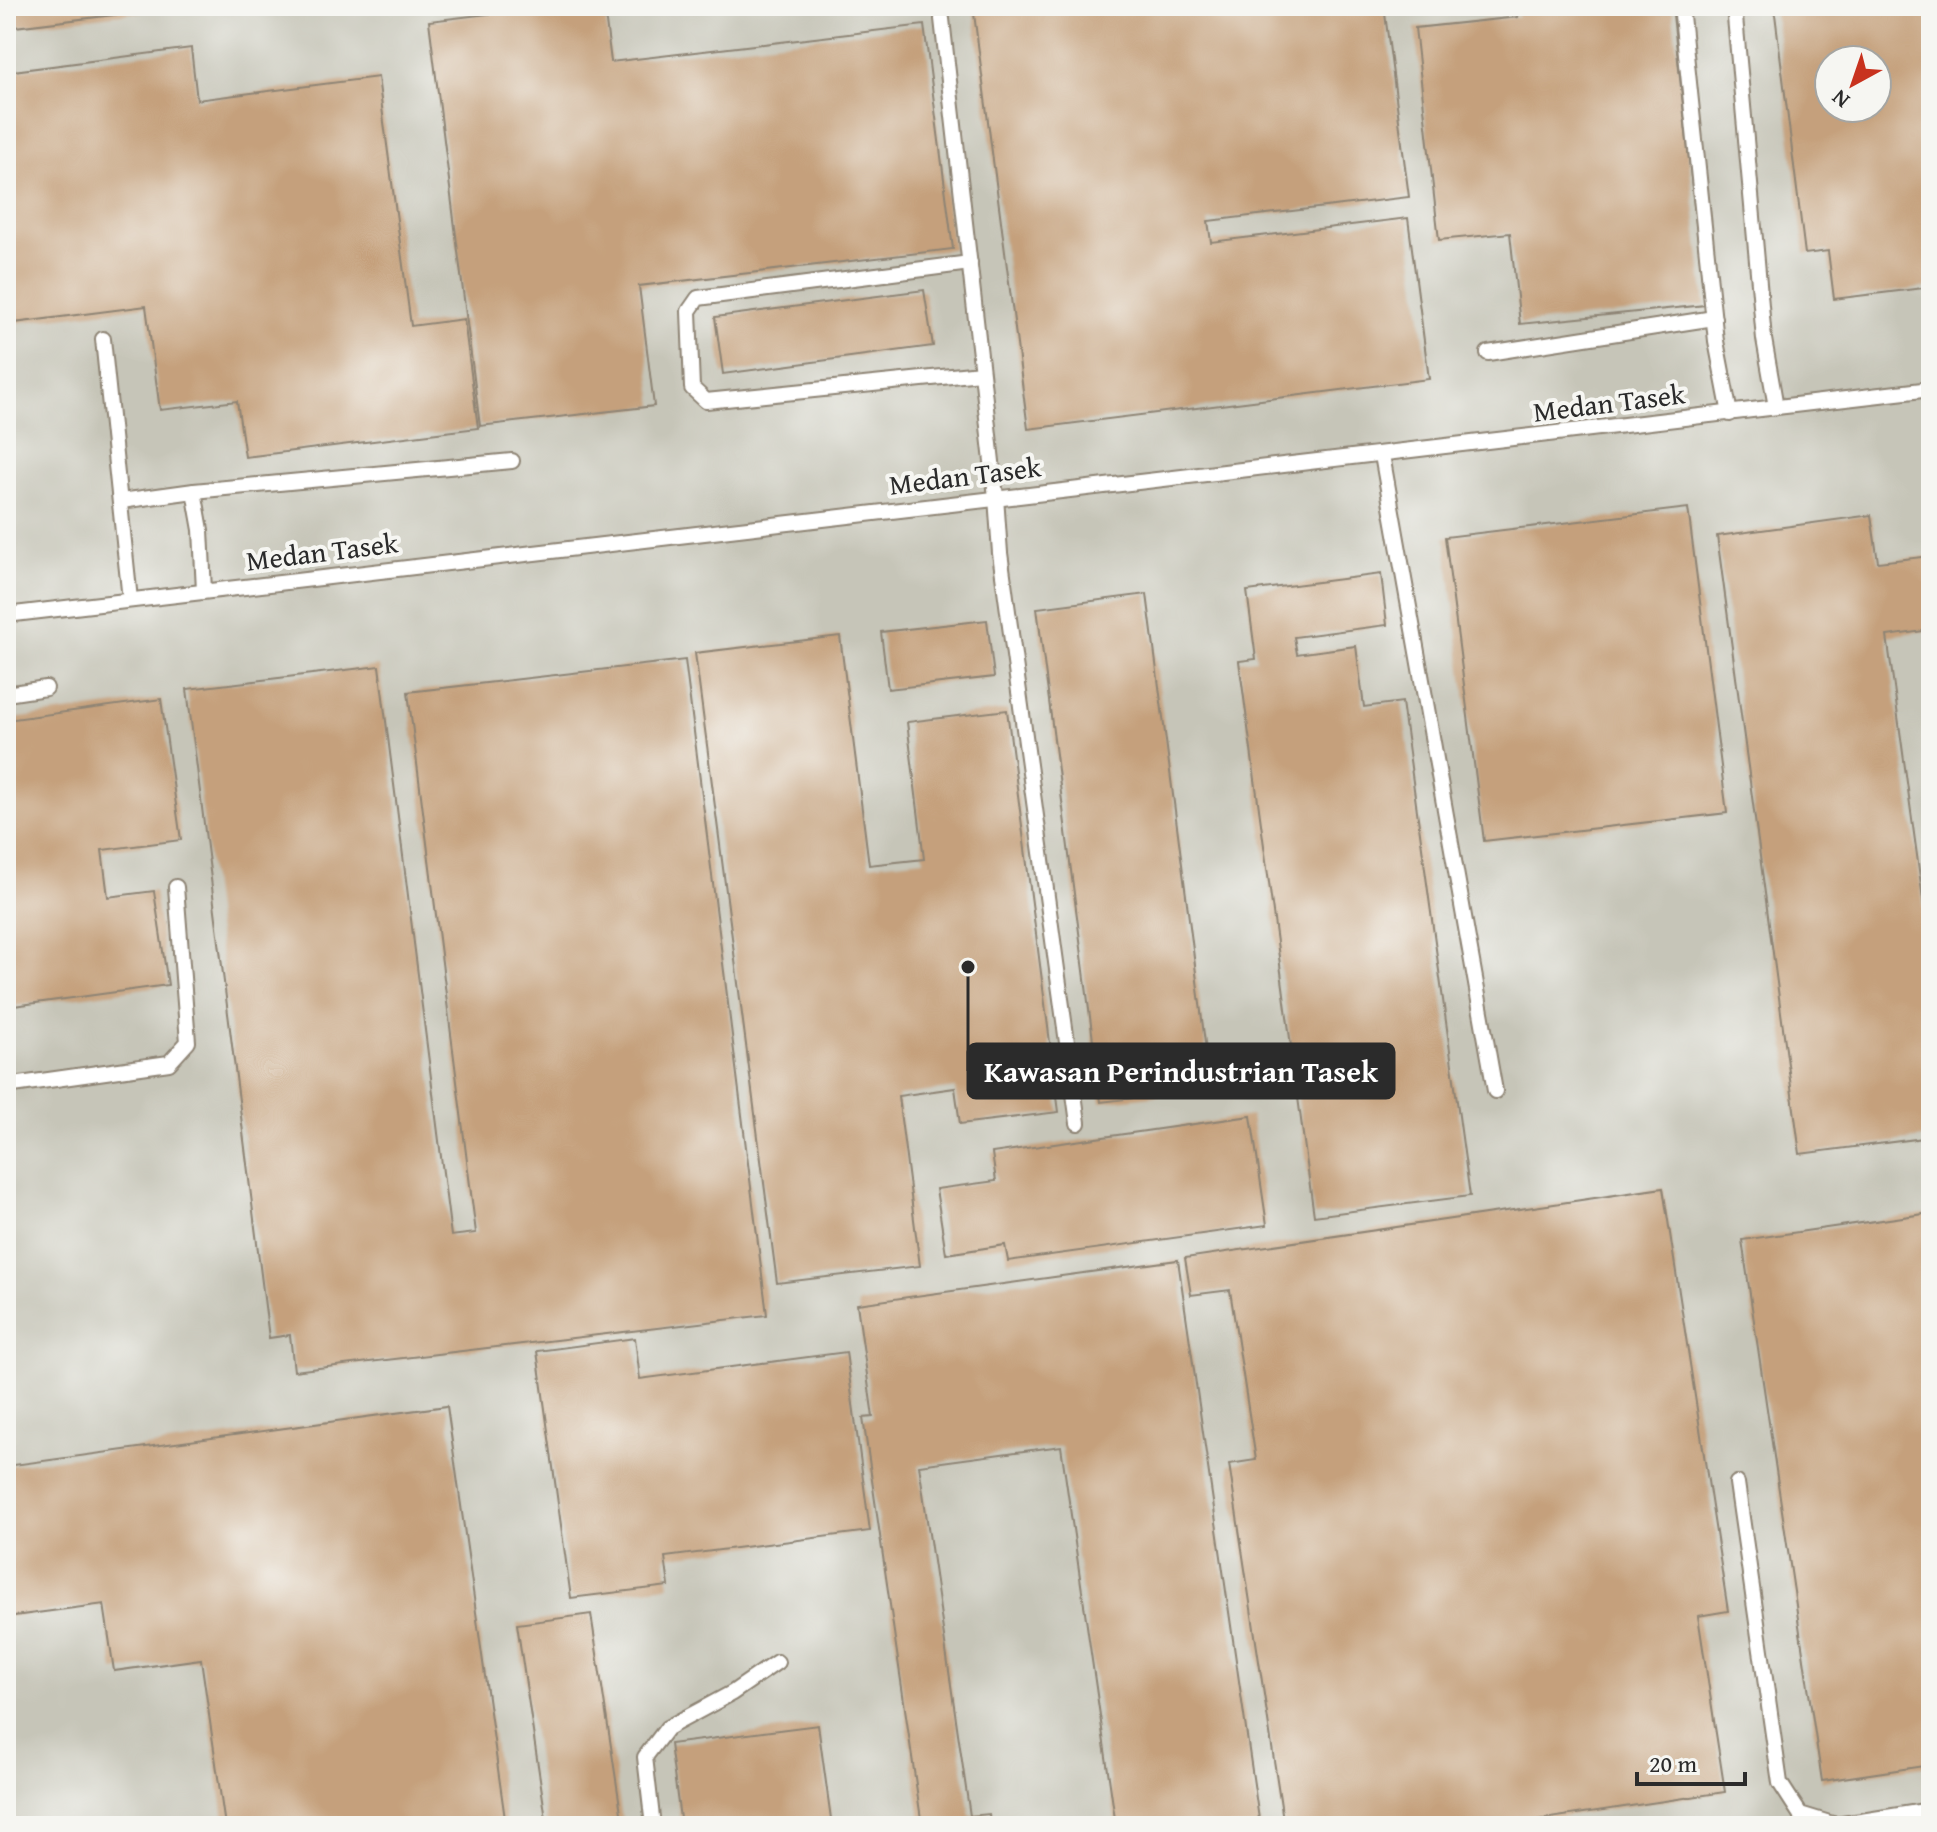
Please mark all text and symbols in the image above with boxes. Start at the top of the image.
north arrow [1813,44,1893,124]
text: N [1824,82,1856,116]
street label: Medan Tasek [1531,372,1688,432]
street label: Medan Tasek [887,445,1044,505]
street label: Medan Tasek [244,521,401,581]
callout: Kawasan Perindustrian Tasek [968,1044,1394,1098]
text: Kawasan Perindustrian Tasek [984,1049,1379,1093]
scale bar [1637,1736,1745,1786]
text: 20 m [1649,1746,1697,1781]

